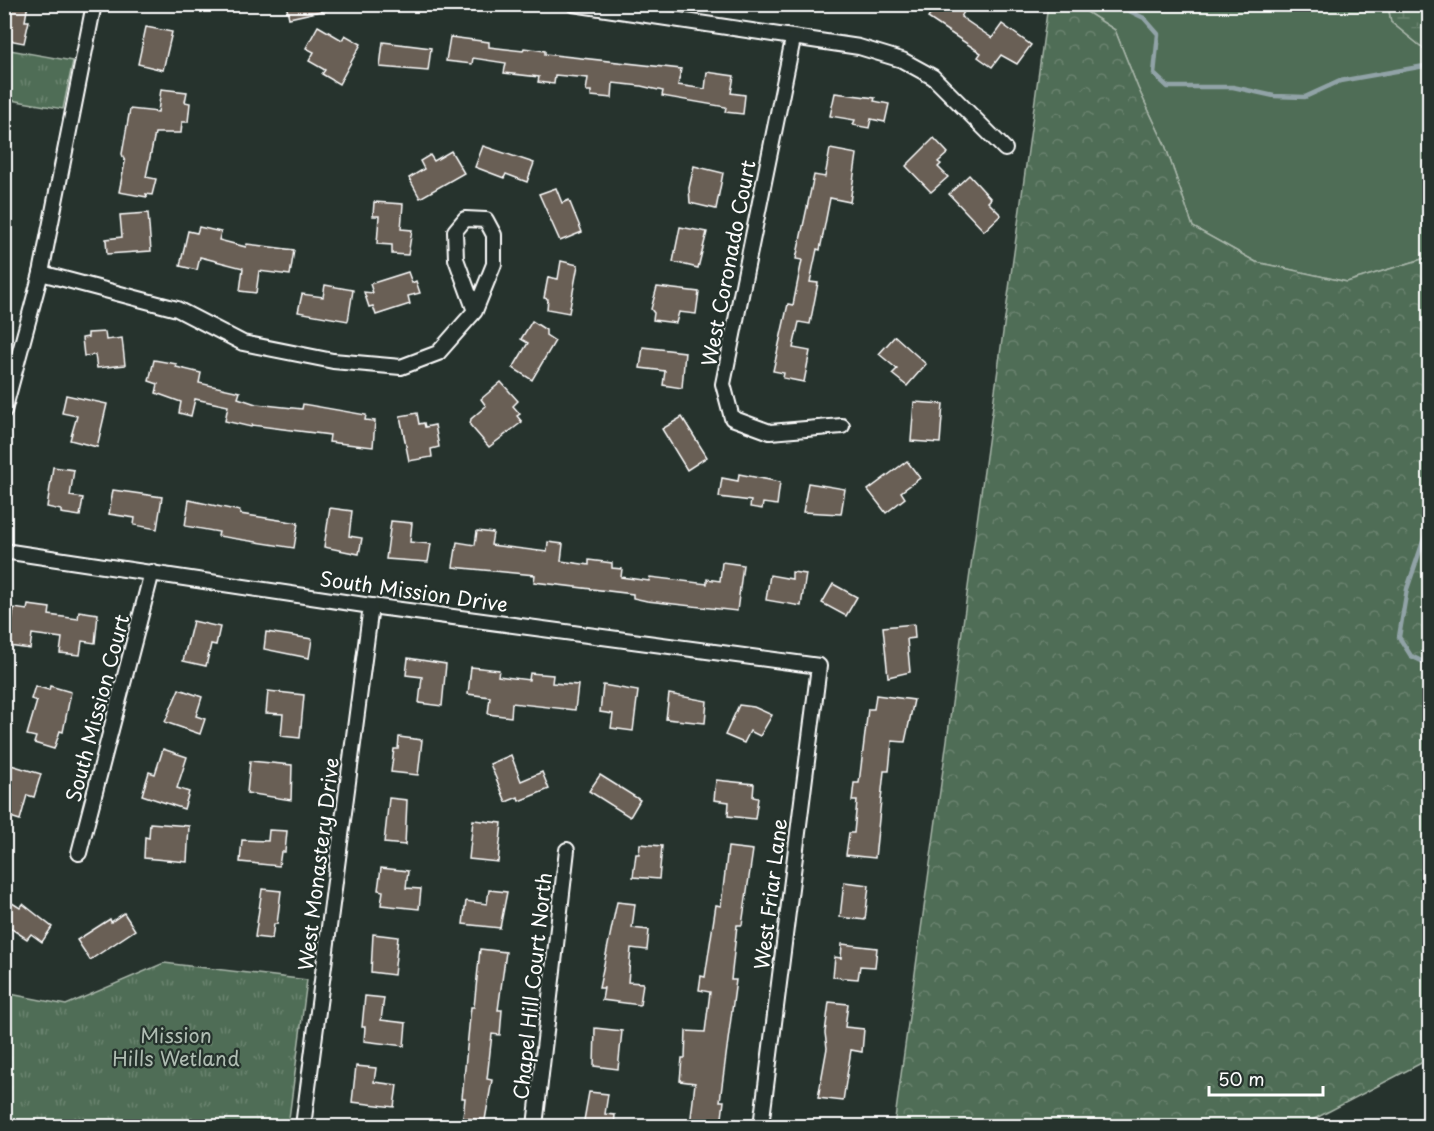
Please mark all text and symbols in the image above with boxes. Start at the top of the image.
street label: West Coronado Court [693,157,763,369]
street label: South Mission Drive [318,563,510,619]
street label: South Mission Court [58,611,136,805]
street label: West Monastery Drive [290,756,346,972]
street label: West Friar Lane [746,817,794,971]
street label: Chapel Hill Court North [505,871,559,1101]
park label: Mission Hills Wetland [112,1020,240,1073]
scale bar [1209,1059,1323,1097]
text: 50 m [1218,1065,1265,1092]

